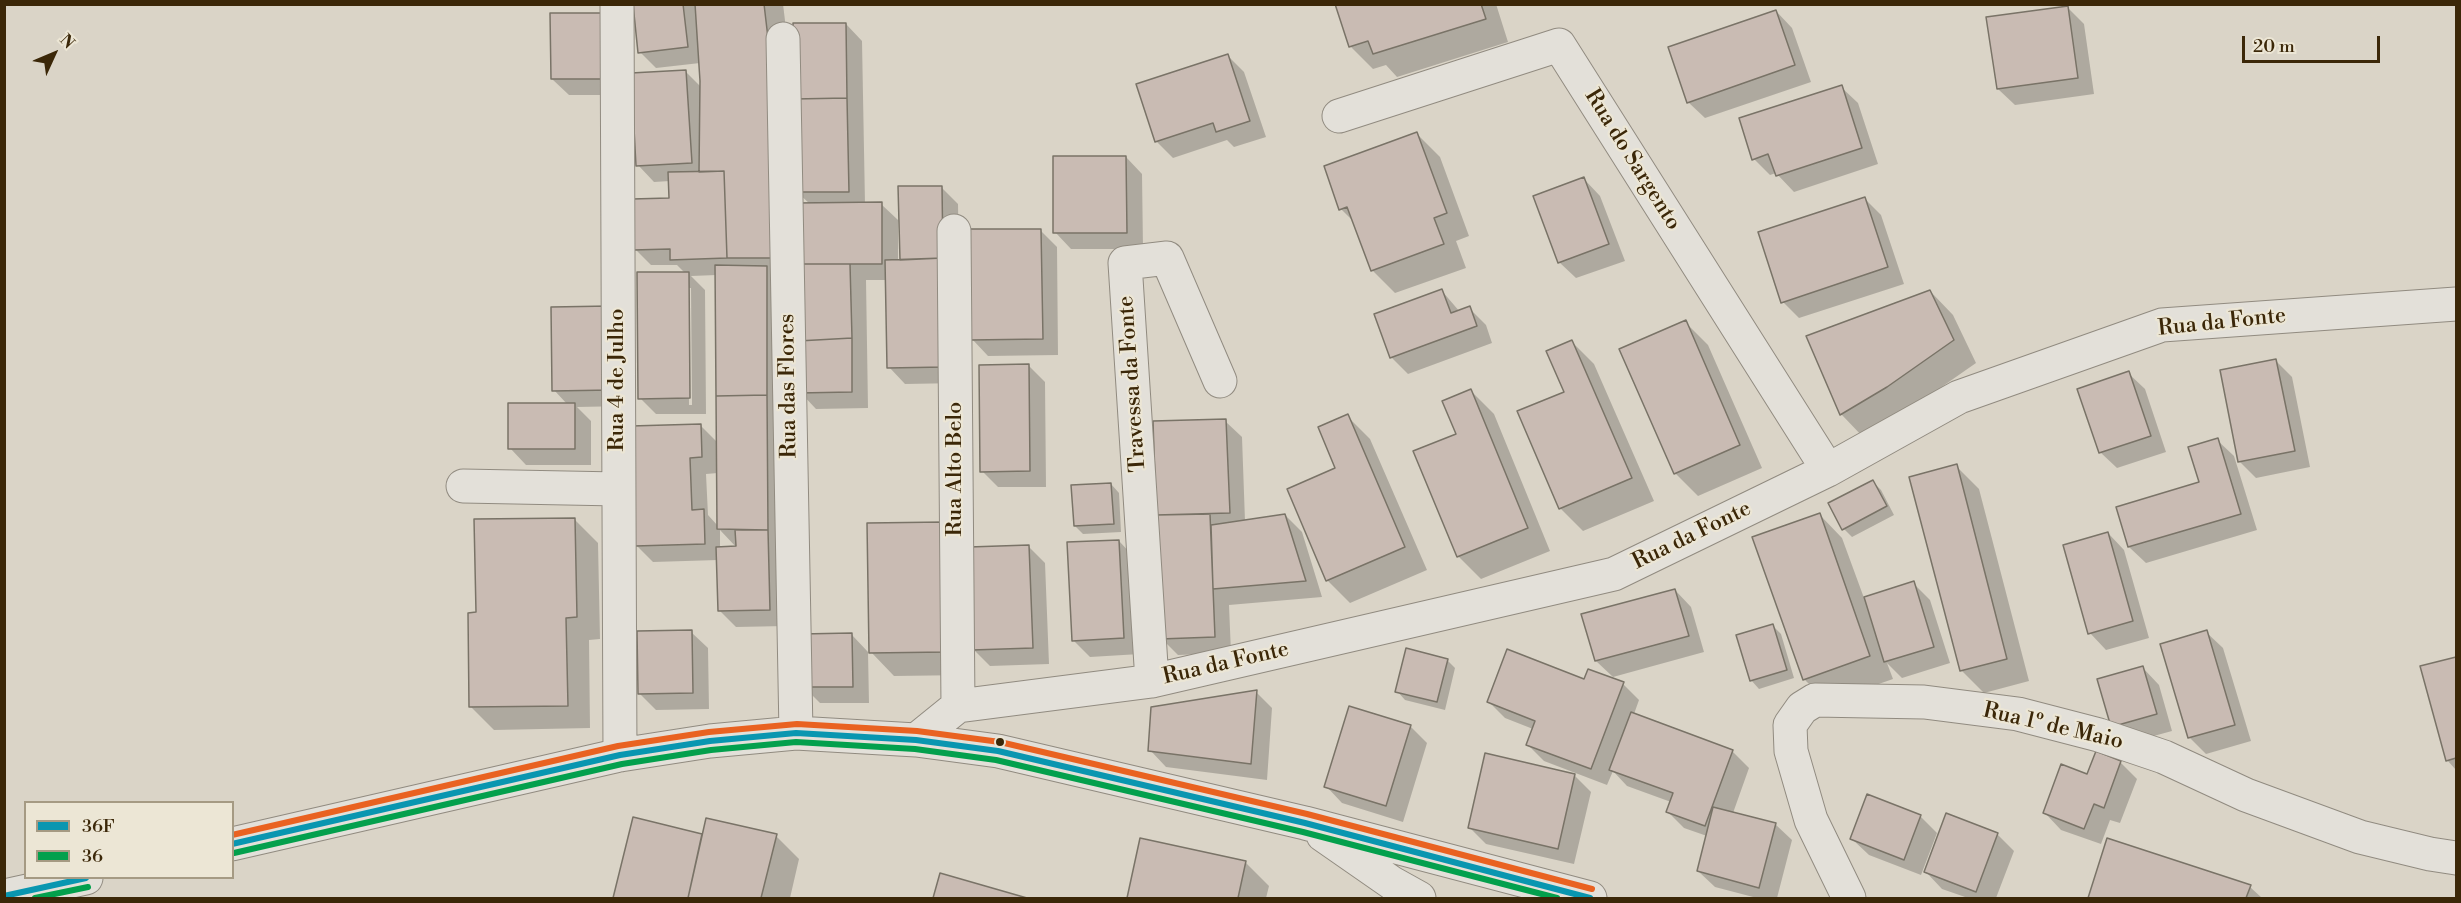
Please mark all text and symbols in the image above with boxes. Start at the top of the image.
north arrow [24,24,84,84]
scale bar [2245,24,2383,62]
text: N [55,30,79,53]
text: 20 m [2253,35,2295,58]
street label: Rua do Sargento [1578,85,1686,235]
street label: Travessa da Fonte [1114,295,1152,473]
street label: Rua da Fonte [2157,303,2287,343]
street label: Rua 4 de Julho [605,308,631,452]
street label: Rua das Flores [775,313,803,459]
street label: Rua Alto Belo [943,402,969,536]
street label: Rua da Fonte [1628,496,1756,576]
street label: Rua da Fonte [1160,637,1292,691]
street label: Rua 1º de Maio [1980,698,2126,756]
unlabelled marker [994,736,1006,748]
legend [24,801,234,879]
text: 36F [82,815,115,838]
text: 36 [82,845,103,868]

